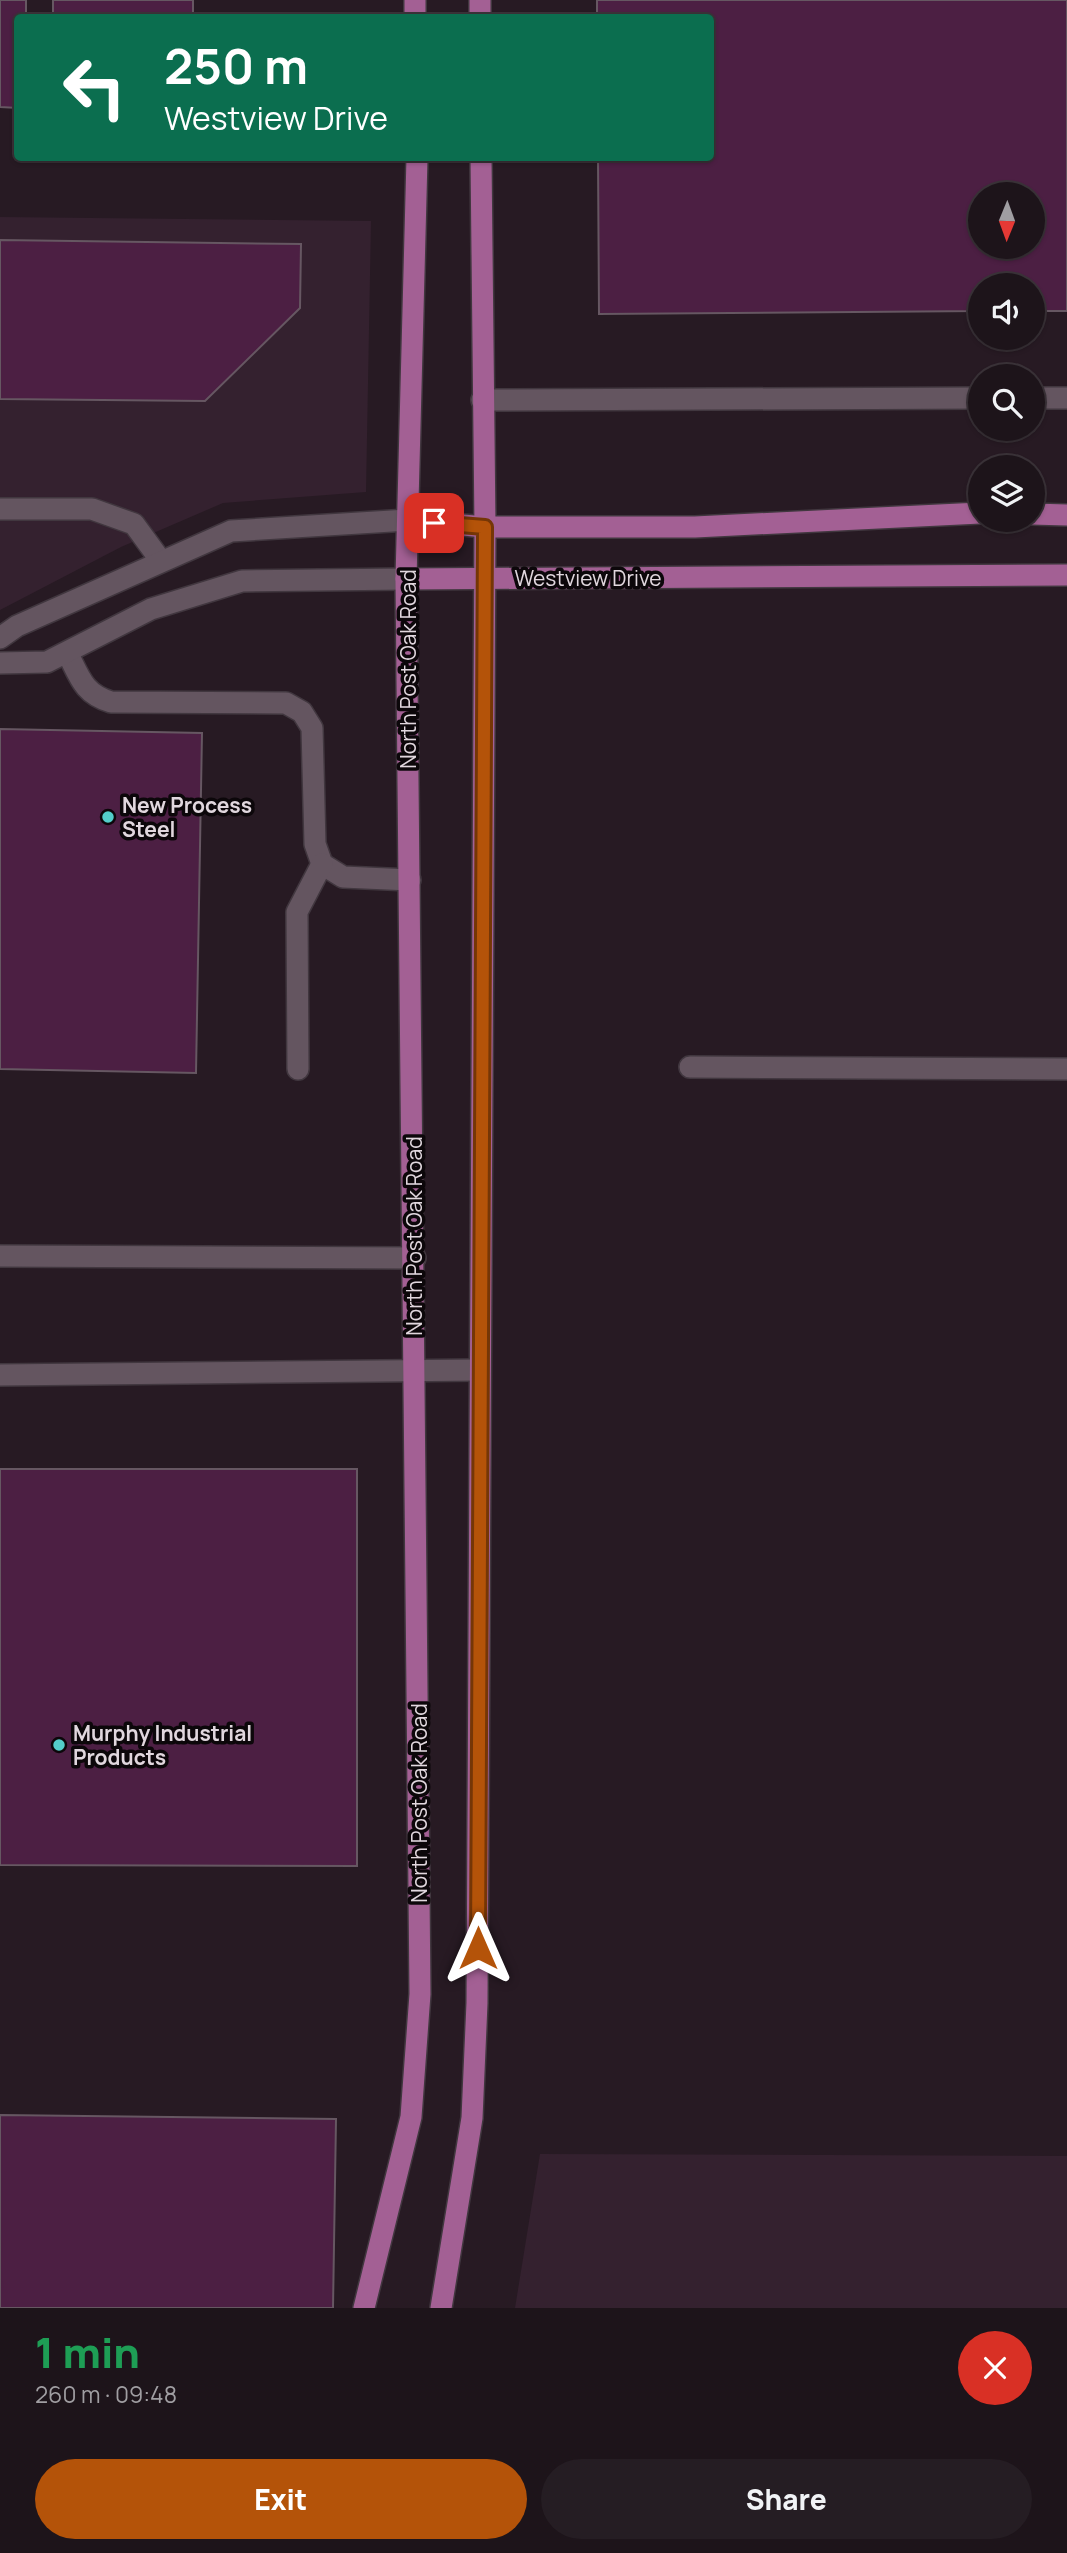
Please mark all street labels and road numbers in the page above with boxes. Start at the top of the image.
street label: Westview Drive [515,564,661,592]
street label: North Post Oak Road [394,569,422,769]
street label: North Post Oak Road [400,1136,428,1336]
street label: North Post Oak Road [405,1703,433,1903]

